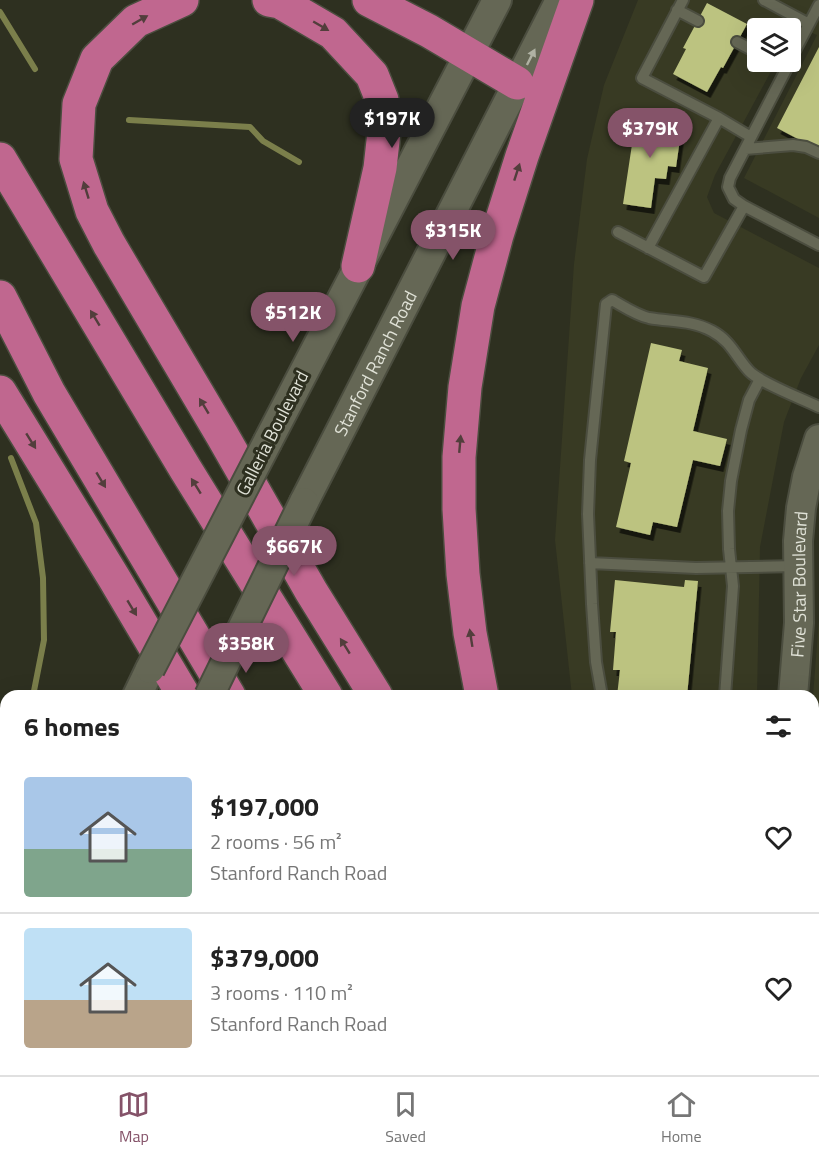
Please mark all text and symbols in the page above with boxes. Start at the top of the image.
one-way arrow [132,15,149,25]
map controls [747,18,801,72]
button: layers [747,18,801,72]
one-way arrow [313,20,329,31]
one-way arrow [526,48,536,65]
pin: $197K [350,98,434,149]
text: $197K [364,102,420,133]
pin: $379K [608,108,692,159]
text: $379K [622,112,678,143]
one-way arrow [513,163,522,181]
one-way arrow [81,181,90,199]
pin: $315K [411,210,495,261]
text: $315K [425,214,481,245]
street label: Stanford Ranch Road [327,286,423,440]
pin: $512K [251,292,335,343]
text: $512K [265,296,321,327]
one-way arrow [90,310,101,326]
street label: Galleria Boulevard [229,366,315,500]
one-way arrow [199,397,209,414]
one-way arrow [25,433,36,449]
one-way arrow [455,435,465,454]
one-way arrow [95,472,106,488]
one-way arrow [190,478,201,494]
street label: Five Star Boulevard [783,510,814,659]
pin: $667K [252,526,336,577]
text: $667K [266,530,322,561]
one-way arrow [127,600,137,617]
pin: $358K [204,623,288,674]
text: $358K [218,627,274,658]
one-way arrow [467,629,476,648]
one-way arrow [340,638,351,654]
text: 6 homes [24,707,120,746]
icon: filters [762,710,795,743]
text: $197,000 [210,787,319,826]
icon: home [72,801,144,873]
icon: heart [762,821,795,854]
text: 2 rooms · 56 m² [210,826,342,857]
text: Stanford Ranch Road [210,857,387,888]
text: $379,000 [210,938,319,977]
icon: home [72,952,144,1024]
icon: heart [762,972,795,1005]
text: 3 rooms · 110 m² [210,977,353,1008]
text: Stanford Ranch Road [210,1008,387,1039]
tab: Map [117,1088,150,1148]
tab: Saved [385,1088,426,1148]
tab: Home [661,1088,702,1148]

